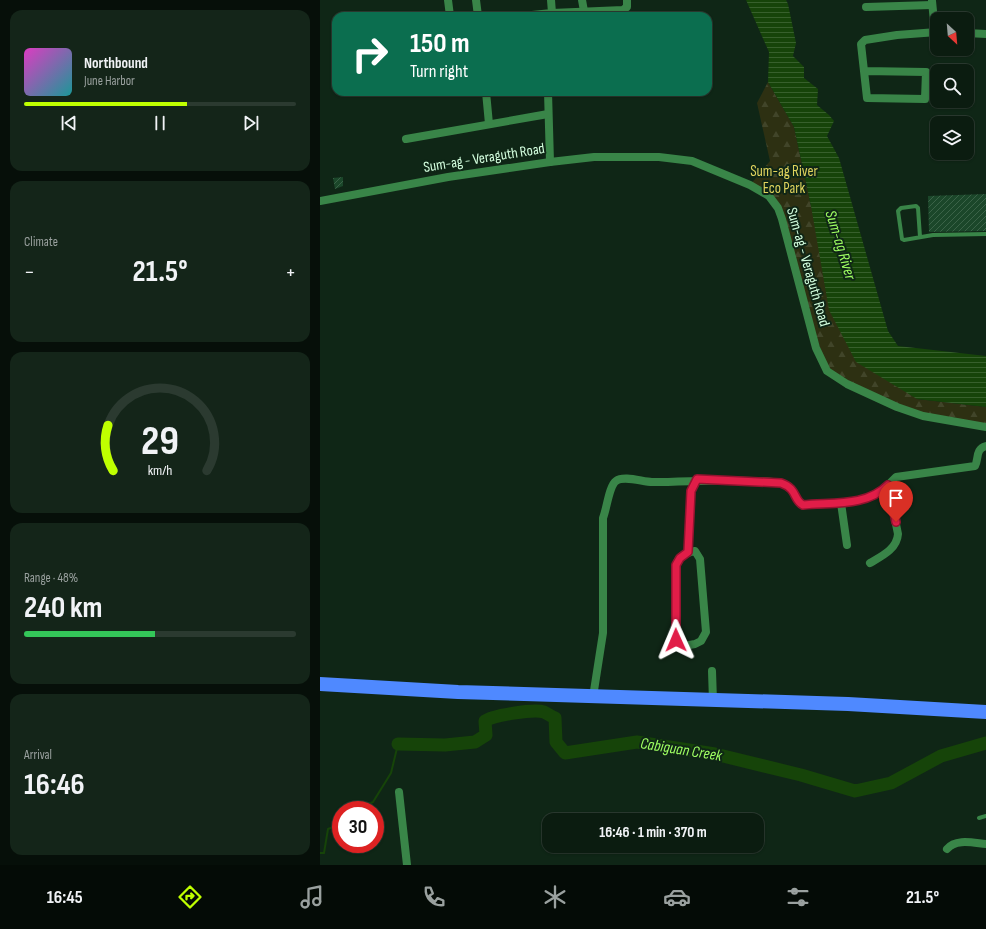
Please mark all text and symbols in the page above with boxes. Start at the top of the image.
north arrow [930,12,974,56]
map controls [930,12,974,160]
text: 150 m [410,27,470,60]
icon: right [344,28,396,80]
text: Northbound [84,54,148,73]
text: Turn right [410,61,468,82]
button: search [930,64,974,108]
text: June Harbor [84,73,135,89]
icon: previous [58,112,80,134]
icon: pause [149,112,171,134]
icon: next [240,112,262,134]
button: layers [930,116,974,160]
street label: Sum-ag - Veraguth Road [422,139,546,177]
park label: Sum-ag River Eco Park [750,162,819,198]
street label: Sum-ag - Veraguth Road [782,205,834,329]
water label: Sum-ag River [820,208,860,282]
text: Climate [24,234,58,250]
text: 21.5° [132,254,188,290]
text: − [24,259,35,286]
text: + [285,259,296,286]
text: 29 [141,416,179,465]
text: km/h [148,461,172,478]
pin [879,481,913,522]
icon: arrive [885,487,907,509]
text: Range · 48% [24,570,78,586]
text: 240 km [24,590,103,626]
position arrow [655,619,697,661]
water label: Cabiguan Creek [639,734,724,766]
text: Arrival [24,747,52,763]
text: 16:46 [24,767,85,803]
speed limit sign: 30 [332,801,384,853]
text: 16:46 · 1 min · 370 m [599,823,707,842]
icon: directions [176,883,204,911]
icon: music [298,883,326,911]
icon: phone [420,883,448,911]
icon: climate [541,883,569,911]
icon: car [663,883,691,911]
icon: filters [784,883,812,911]
text: 16:45 [47,887,83,908]
text: 21.5° [906,887,939,908]

